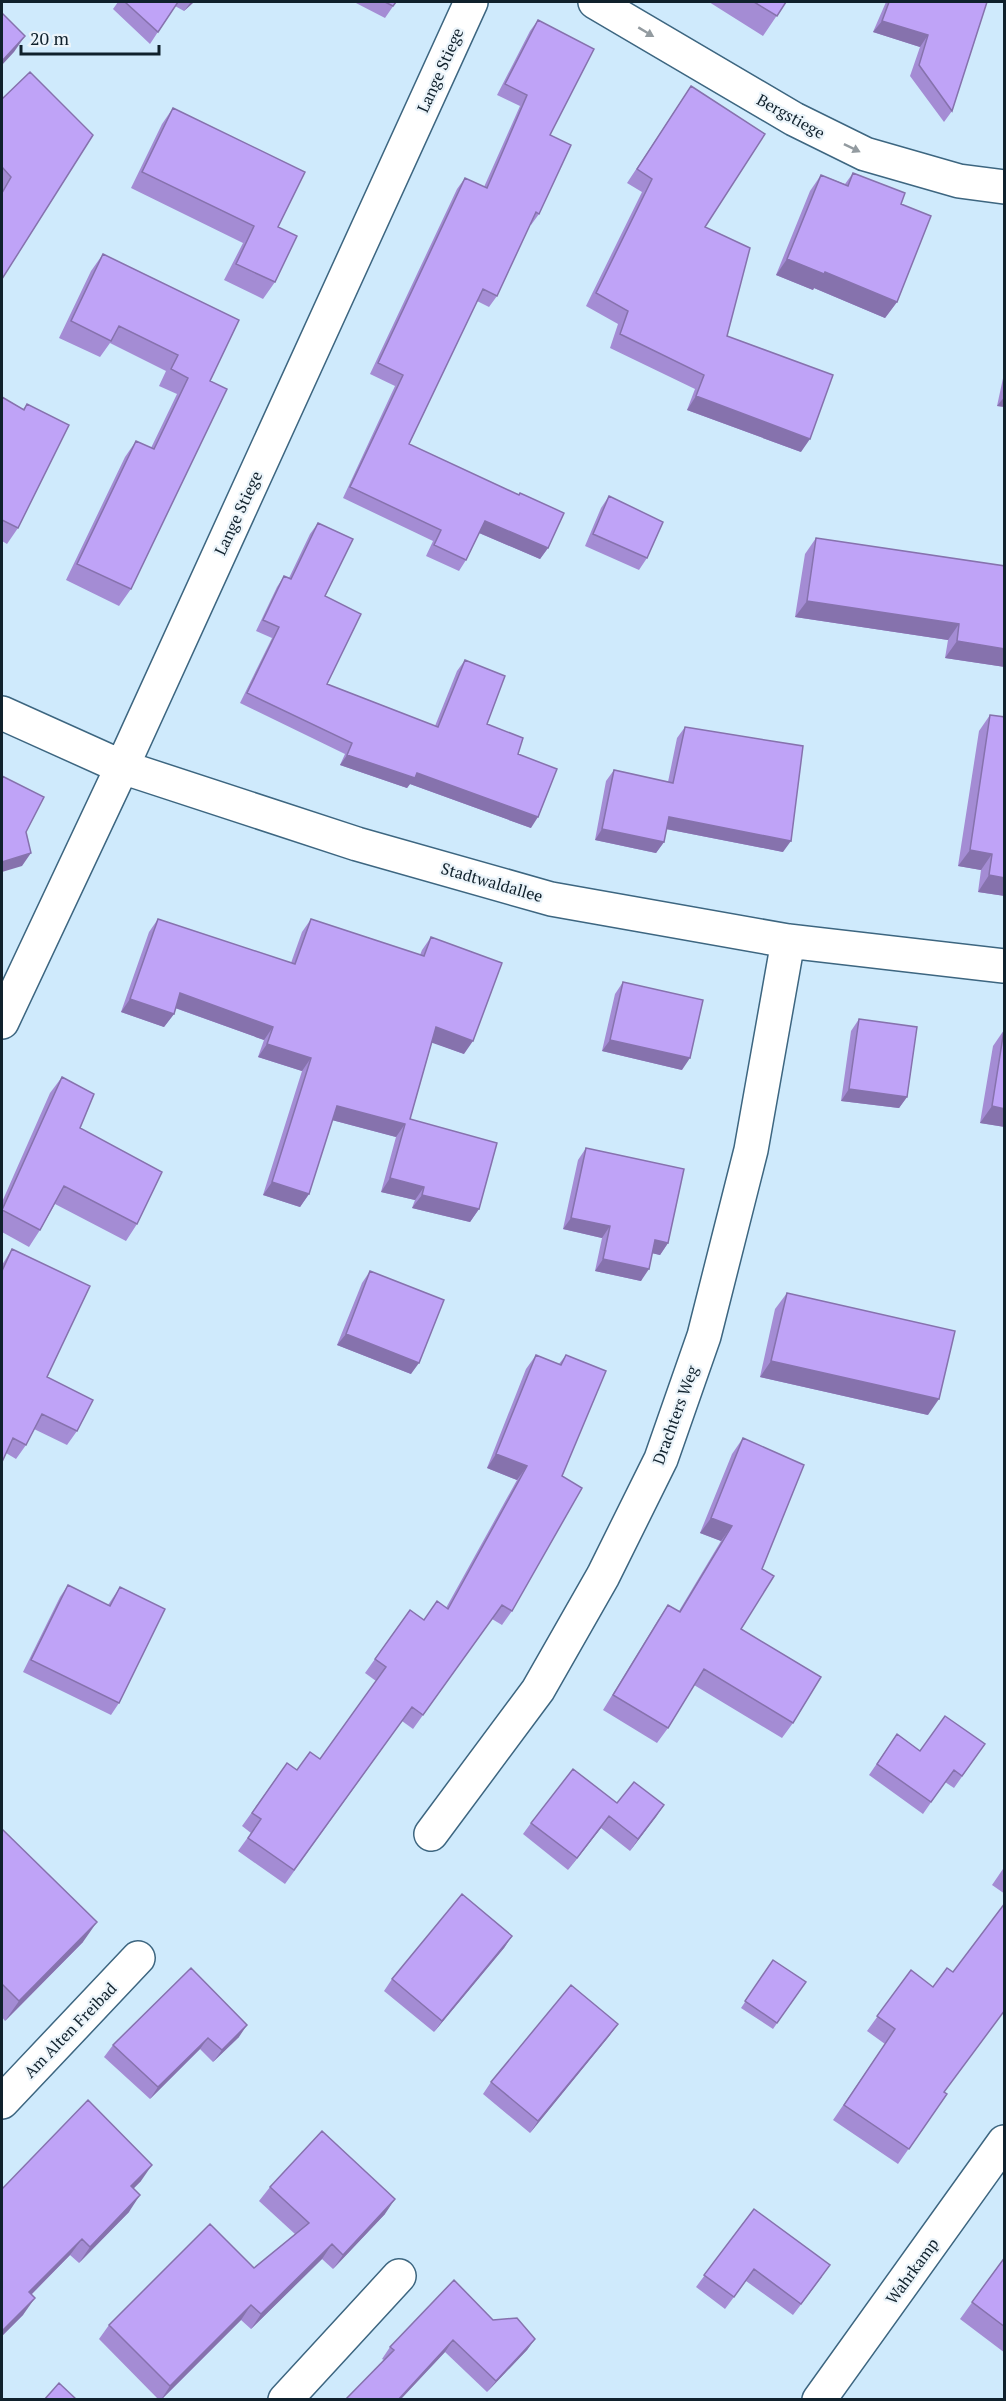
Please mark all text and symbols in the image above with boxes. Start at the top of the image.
scale bar [21,18,159,56]
street label: Lange Stiege [412,24,468,116]
text: 20 m [30,26,70,50]
one-way arrow [638,26,654,37]
street label: Bergstiege [753,88,829,144]
one-way arrow [843,142,861,152]
street label: Lange Stiege [209,467,267,559]
street label: Stadtwaldallee [439,857,545,907]
street label: Drachters Weg [647,1362,703,1467]
street label: Am Alten Freibad [19,1977,121,2083]
street label: Wahrkamp [881,2233,943,2309]

